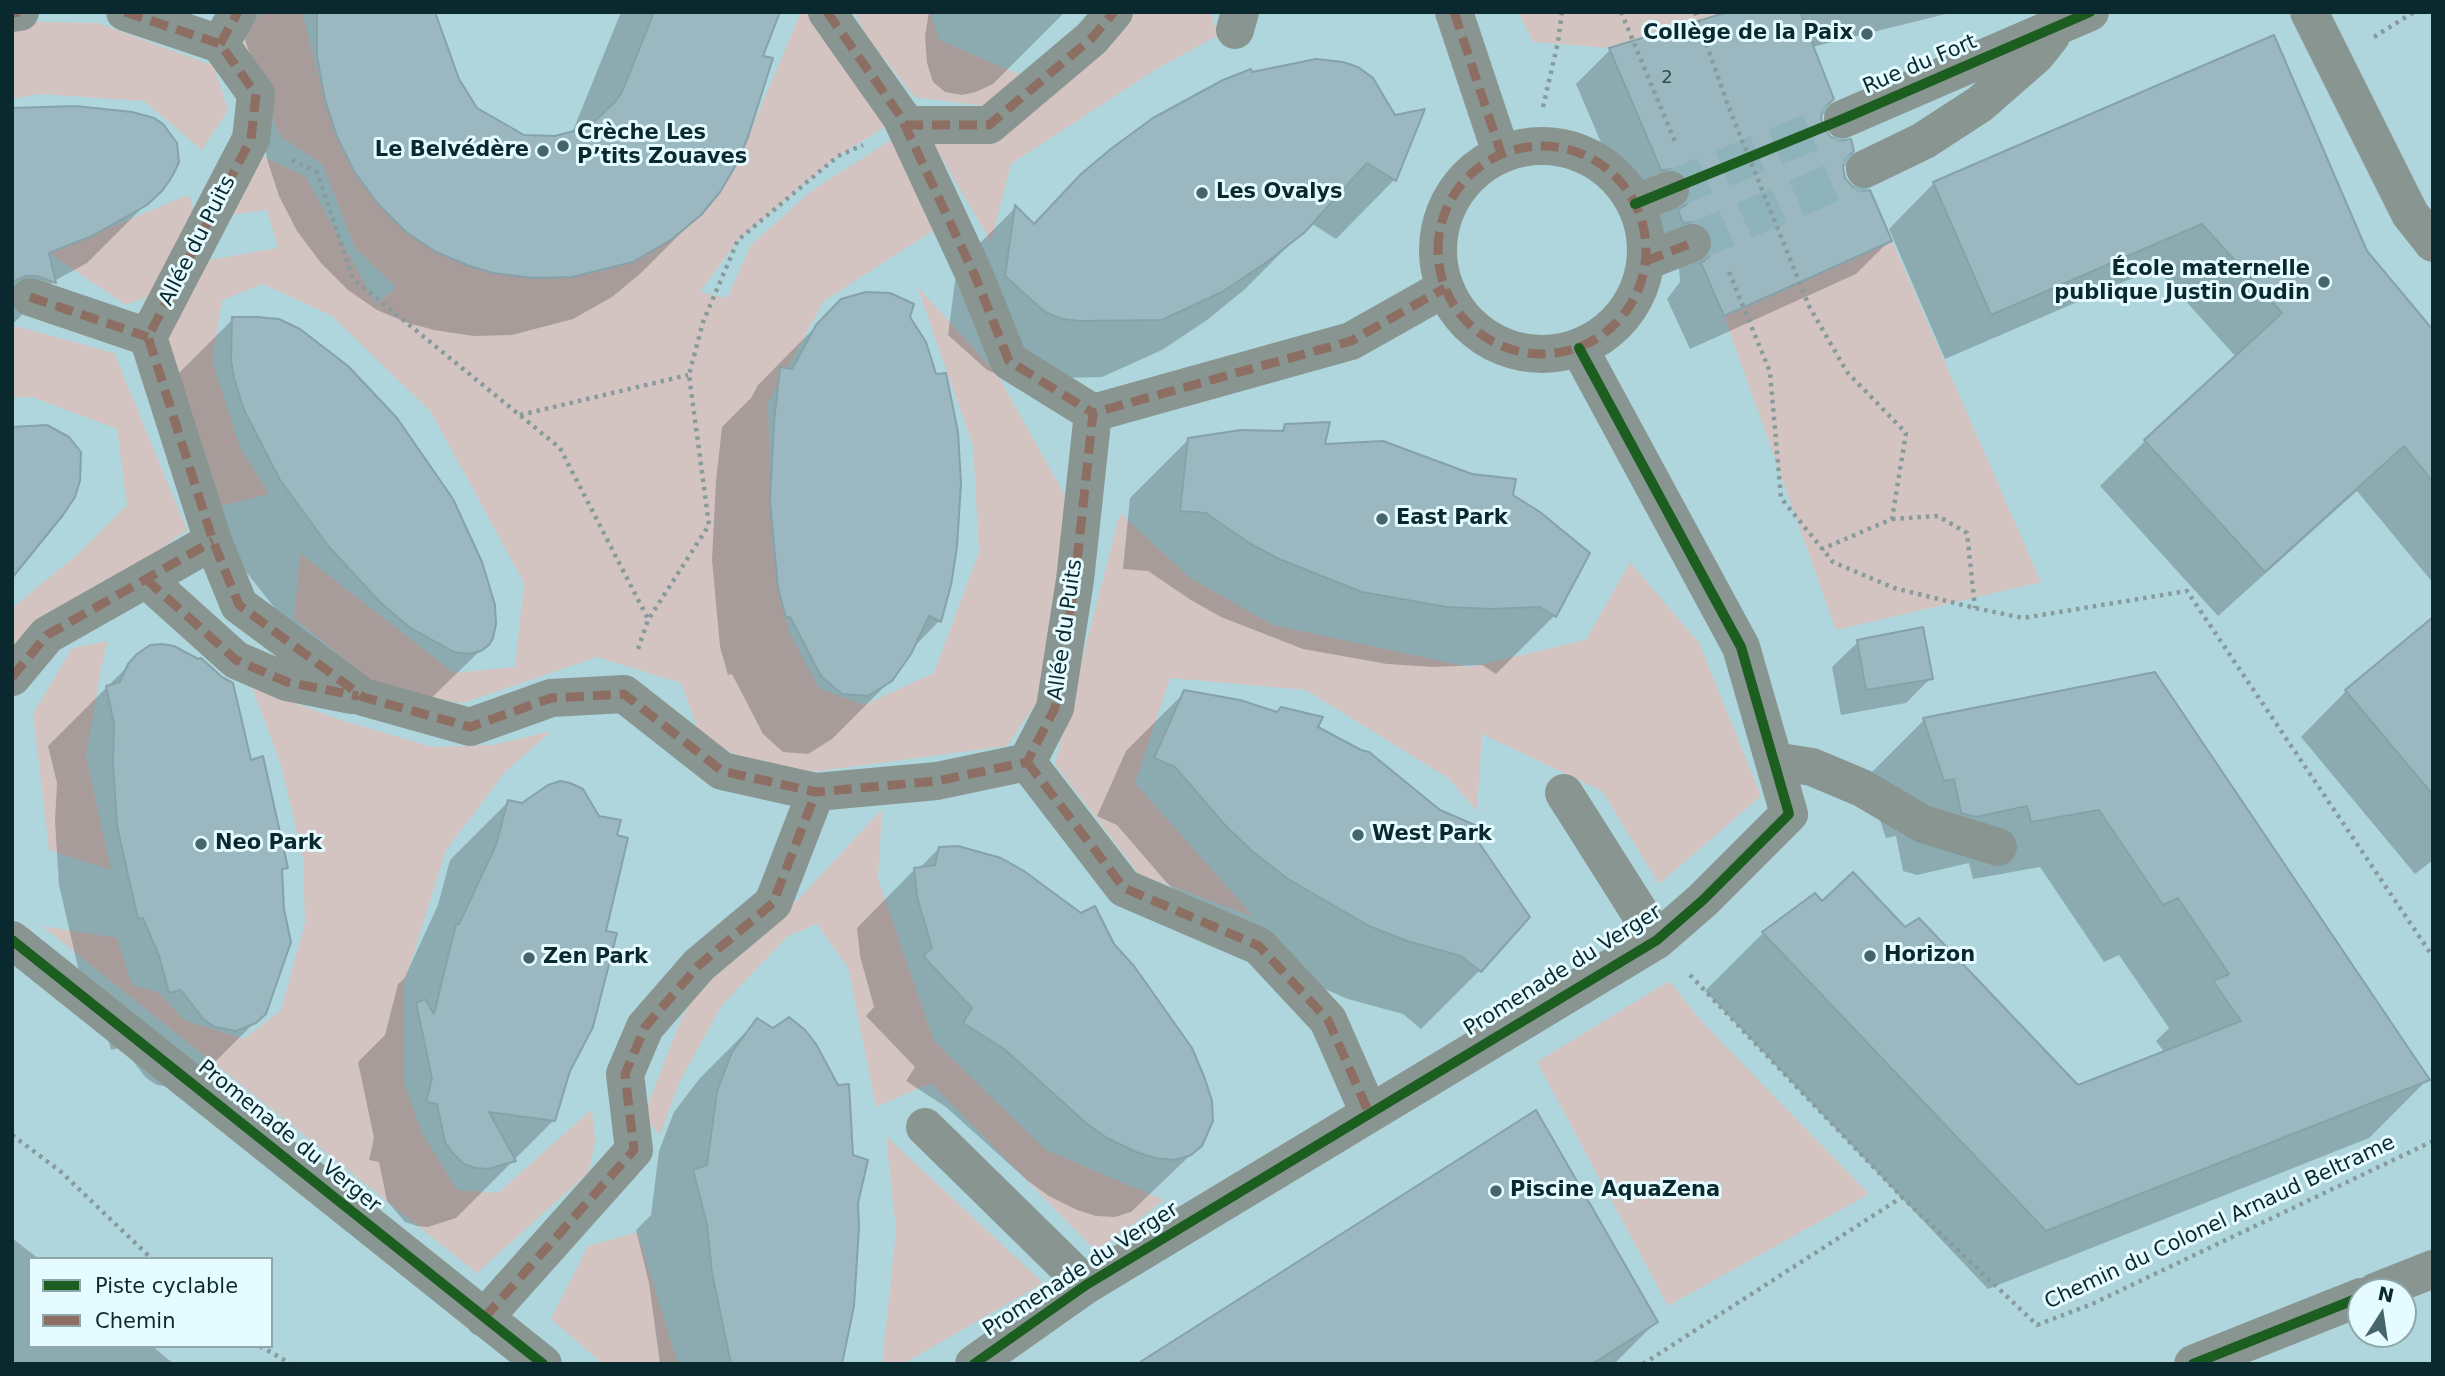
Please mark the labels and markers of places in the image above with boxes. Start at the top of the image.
place label: Collège de la Paix [1643,21,1853,47]
marker: Collège de la Paix [1859,26,1875,42]
place label: Crèche Les P’tits Zouaves [577,121,747,171]
place label: Le Belvédère [375,138,529,164]
marker: Crèche Les P’tits Zouaves [555,138,571,154]
marker: Le Belvédère [535,143,551,159]
place label: Les Ovalys [1216,180,1343,206]
marker: Les Ovalys [1194,185,1210,201]
place label: École maternelle publique Justin Oudin [2054,257,2310,307]
marker: École maternelle publique Justin Oudin [2316,274,2332,290]
place label: East Park [1396,506,1508,532]
marker: East Park [1374,511,1390,527]
place label: West Park [1372,822,1492,848]
marker: West Park [1350,827,1366,843]
place label: Neo Park [215,831,322,857]
marker: Neo Park [193,836,209,852]
place label: Horizon [1884,943,1975,969]
place label: Zen Park [543,945,648,971]
marker: Horizon [1862,948,1878,964]
marker: Zen Park [521,950,537,966]
place label: Piscine AquaZena [1510,1178,1720,1204]
marker: Piscine AquaZena [1488,1183,1504,1199]

